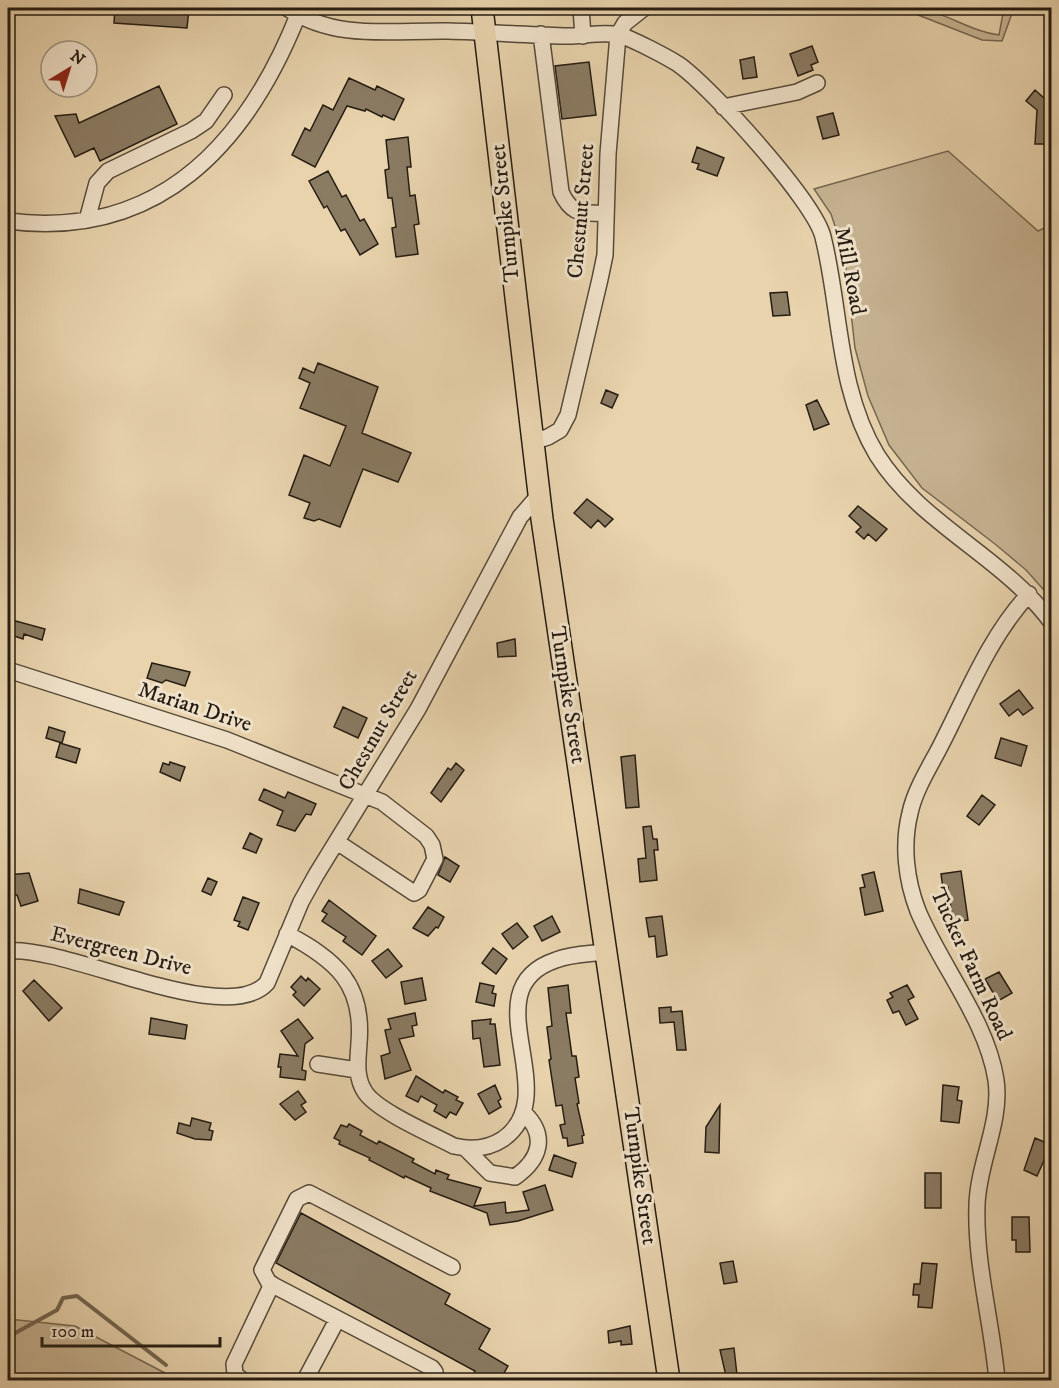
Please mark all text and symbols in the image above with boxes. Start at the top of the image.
north arrow [39,39,99,99]
text: N [66,46,89,70]
street label: Chestnut Street [562,142,600,280]
street label: Turnpike Street [484,143,526,283]
street label: Mill Road [828,225,872,317]
street label: Turnpike Street [544,624,592,766]
street label: Chestnut Street [332,665,424,795]
street label: Marian Drive [135,676,255,738]
street label: Tucker Farm Road [924,884,1018,1045]
street label: Evergreen Drive [48,920,194,982]
street label: Turnpike Street [617,1105,663,1247]
scale bar [42,1310,220,1348]
text: 100 m [51,1321,94,1343]

